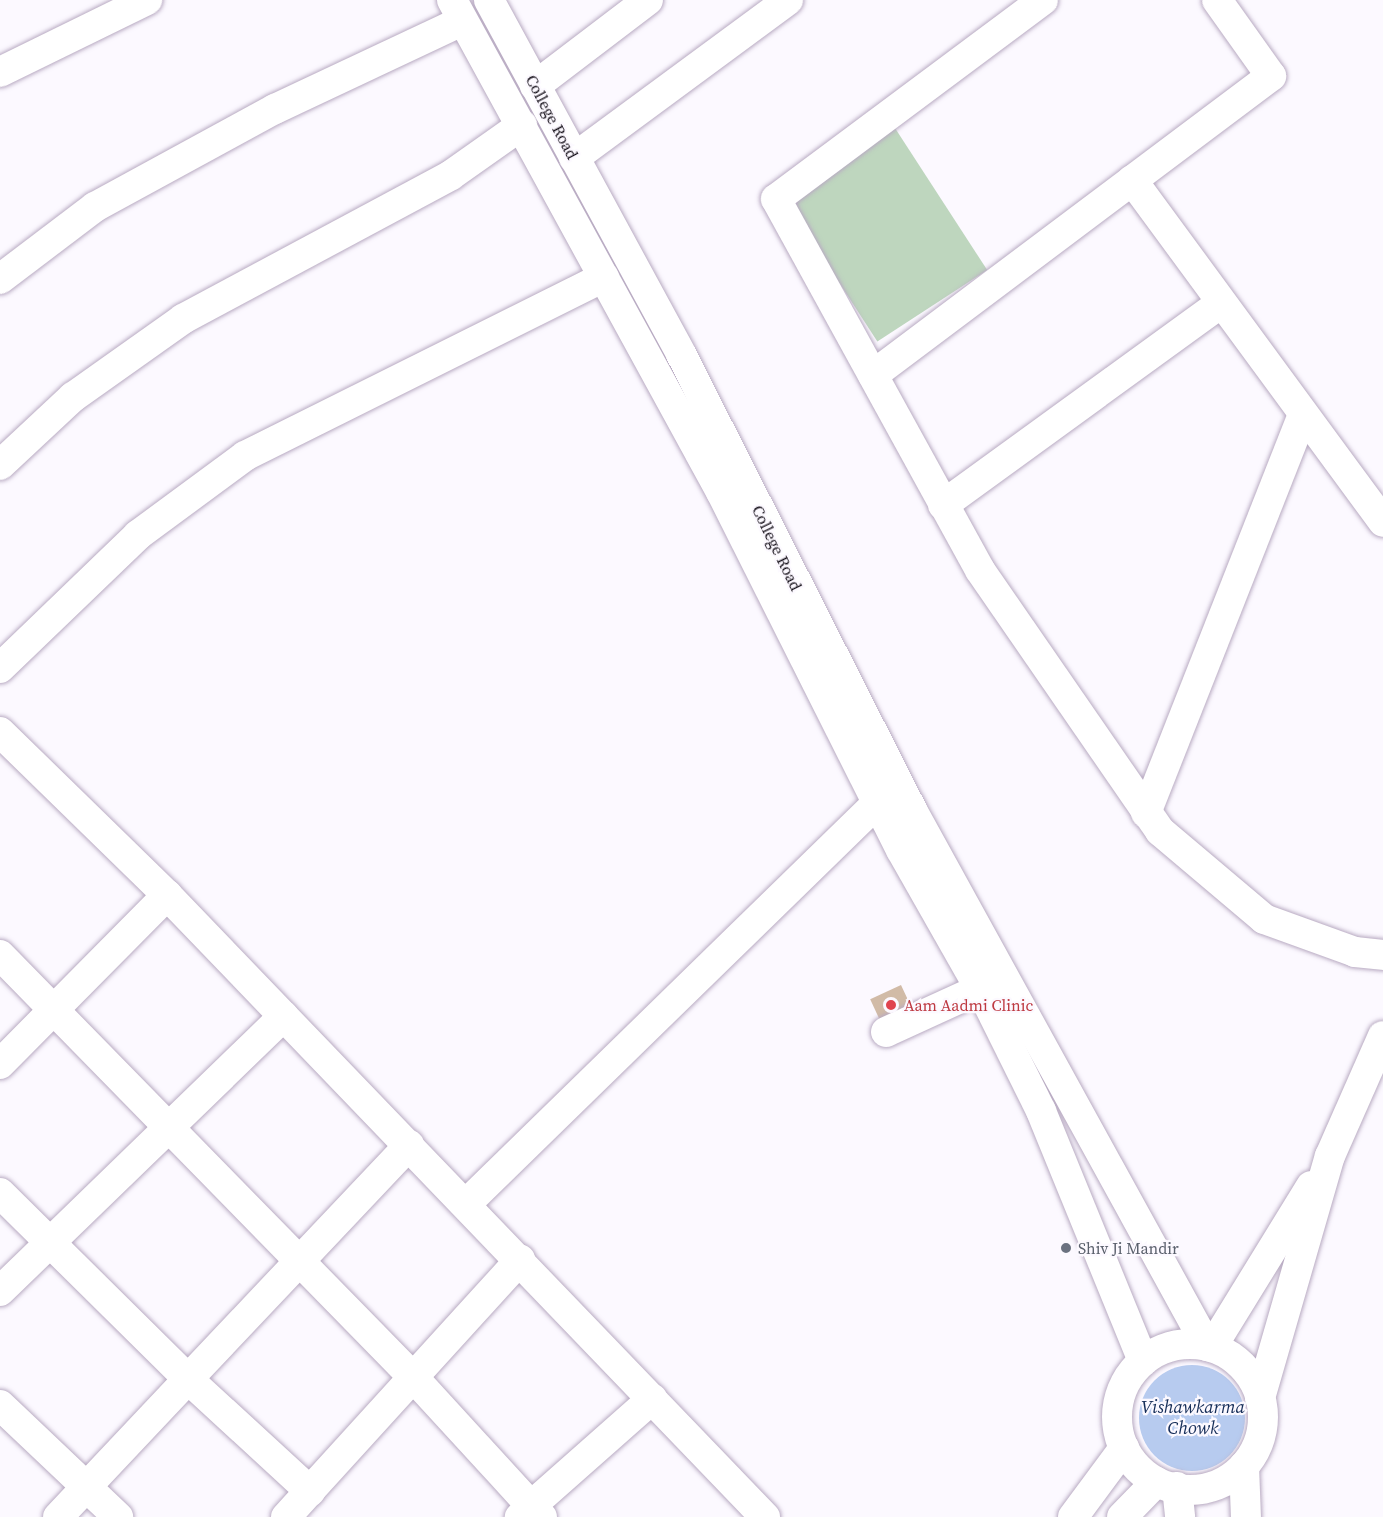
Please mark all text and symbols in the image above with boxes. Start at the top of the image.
street label: College Road [522,72,582,162]
street label: College Road [748,502,806,594]
place label: Aam Aadmi Clinic [904,995,1033,1015]
marker: Aam Aadmi Clinic [882,996,900,1014]
place label: Shiv Ji Mandir [1078,1238,1179,1258]
marker: Shiv Ji Mandir [1059,1241,1073,1255]
water label: Vishawkarma Chowk [1141,1397,1245,1440]

